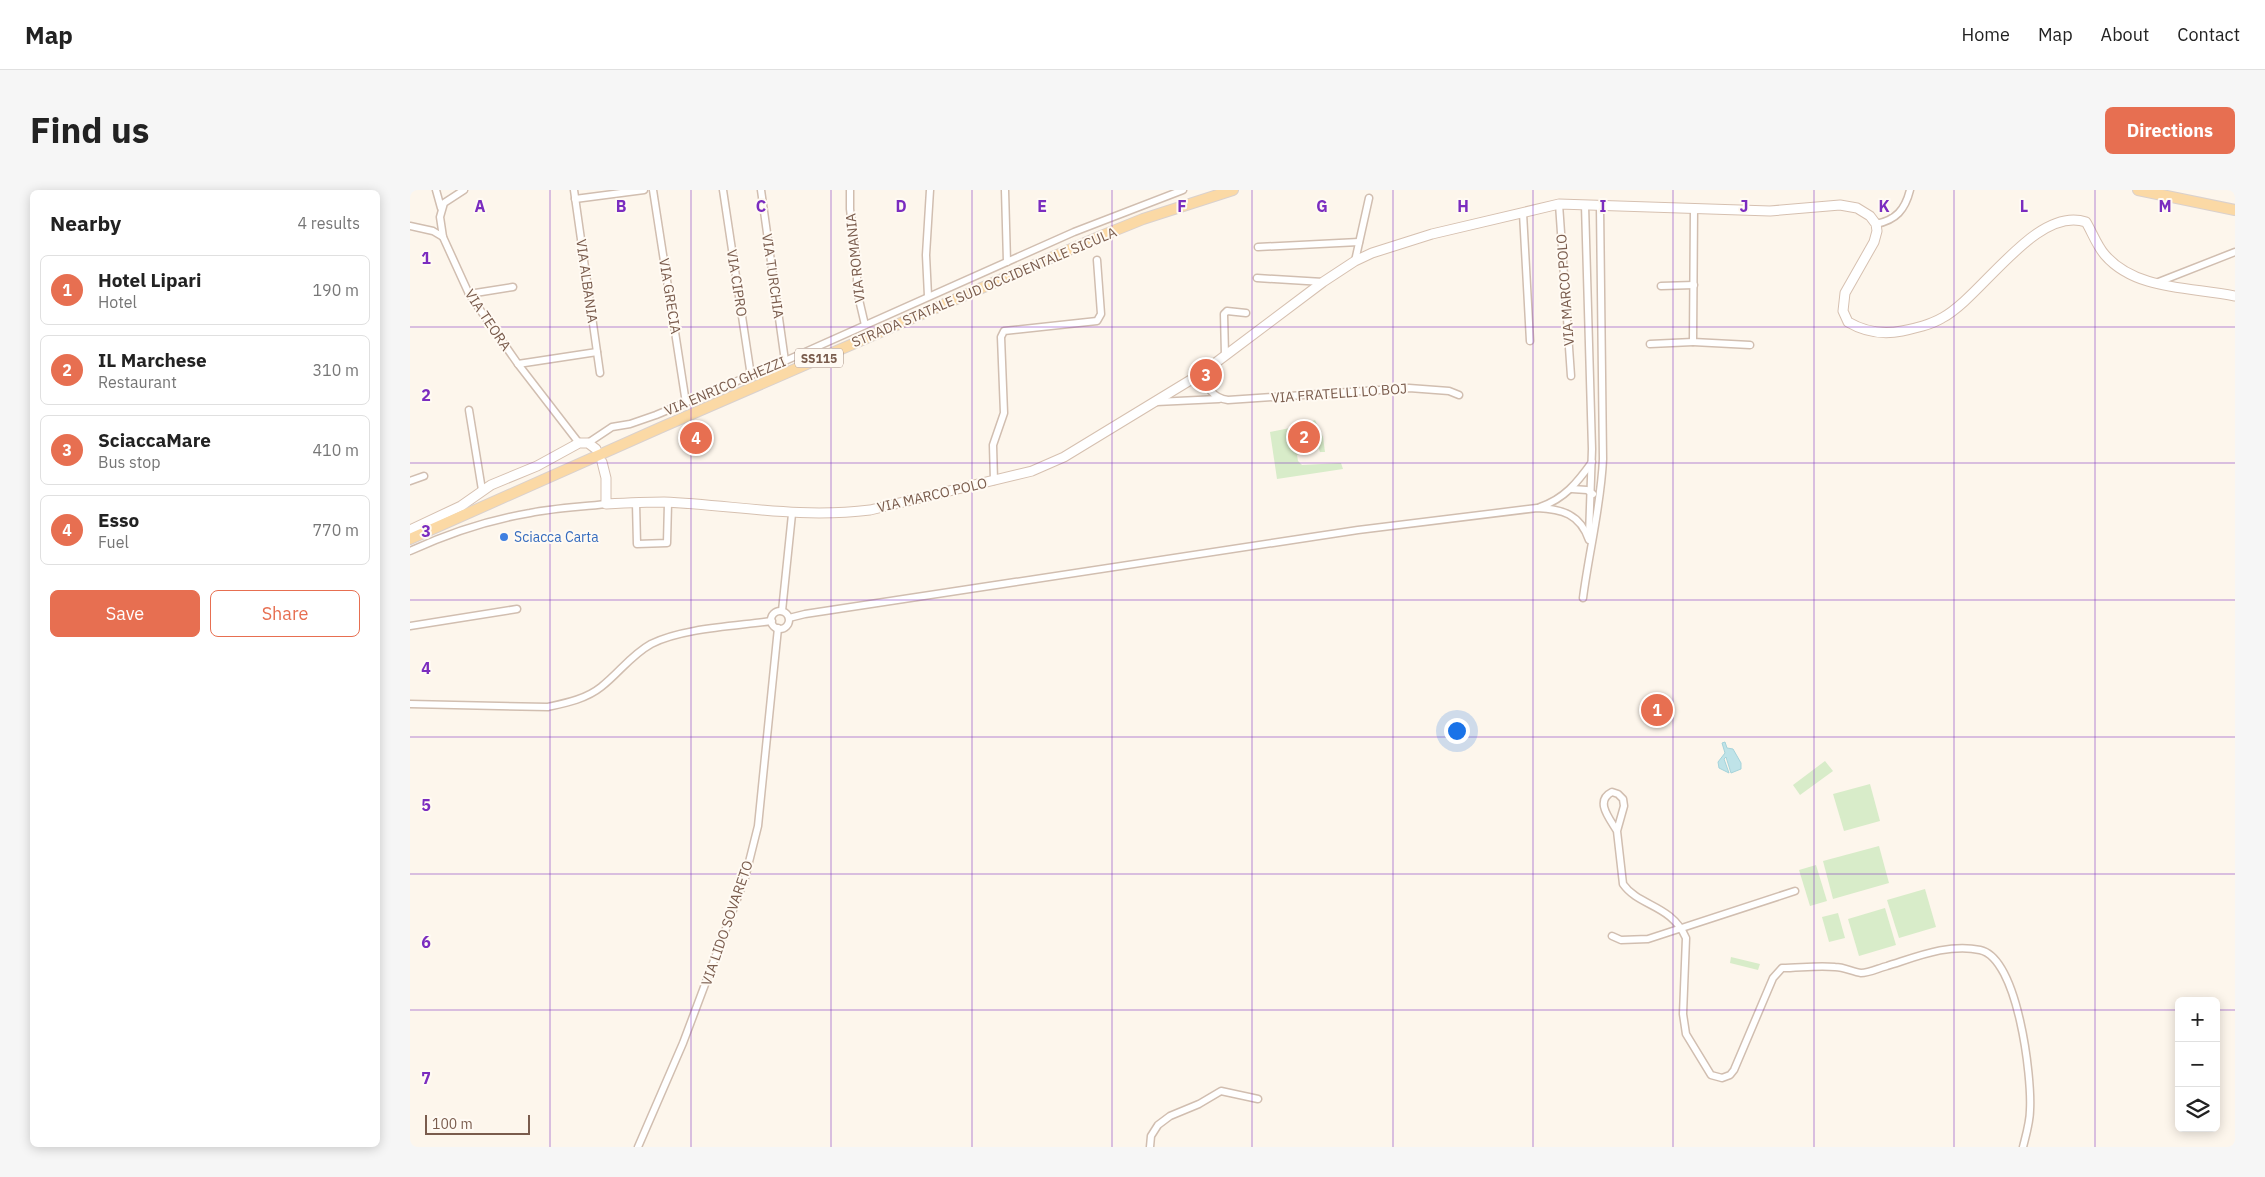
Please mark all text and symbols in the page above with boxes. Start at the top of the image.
text: Map [25,19,73,51]
text: Home [1962,23,2010,46]
text: Map [2038,23,2073,46]
text: About [2101,23,2149,46]
text: Contact [2177,23,2240,46]
text: Find us [30,107,149,153]
button: Directions [2105,107,2235,154]
text: A [475,196,486,216]
text: B [616,196,627,216]
text: C [756,196,766,216]
text: D [895,196,907,216]
text: E [1037,196,1047,216]
text: F [1177,196,1187,216]
text: G [1316,196,1328,216]
text: H [1457,196,1469,216]
text: I [1600,196,1607,216]
text: J [1740,196,1748,216]
text: K [1878,196,1890,216]
text: L [2020,196,2028,216]
text: M [2158,196,2172,216]
text: Nearby [50,209,121,237]
street label: VIA ROMANIA [841,212,869,304]
text: 4 results [297,213,360,233]
street label: STRADA STATALE SUD OCCIDENTALE SICULA [849,223,1119,351]
street label: VIA TURCHIA [758,232,788,320]
street label: VIA MARCO POLO [1552,233,1578,347]
street label: VIA ALBANIA [572,238,602,324]
text: 1 [421,248,431,268]
street label: VIA CIPRO [723,248,751,318]
street label: VIA GRECIA [655,257,685,335]
text: Hotel Lipari [98,268,201,292]
text: 1 [62,280,72,300]
text: 190 m [312,280,359,300]
street label: VIA TEORA [461,286,515,354]
text: Hotel [98,292,137,312]
text: IL Marchese [98,348,207,372]
road number: SS115 [795,348,843,368]
street label: VIA ENRICO GHEZZI [661,352,789,420]
pin: 3 [1190,356,1222,394]
text: 2 [62,360,72,380]
text: 310 m [312,360,359,380]
text: Restaurant [98,372,177,392]
street label: VIA FRATELLI LO BOJ [1270,379,1408,407]
text: 2 [421,385,431,405]
pin: 2 [1288,418,1320,456]
pin: 4 [680,419,712,457]
text: SciaccaMare [98,428,211,452]
text: 3 [62,440,72,460]
text: 410 m [312,440,359,460]
text: Bus stop [98,452,161,472]
street label: VIA MARCO POLO [875,474,989,516]
text: Esso [98,508,139,532]
text: 4 [62,520,72,540]
text: 770 m [312,520,359,540]
text: 3 [421,521,431,541]
place label: Sciacca Carta [514,528,599,546]
marker: Sciacca Carta [498,531,510,543]
text: Fuel [98,532,129,552]
button: Save [50,590,200,637]
button: Share [210,590,360,637]
text: 4 [421,658,431,678]
pin: 1 [1641,691,1673,729]
your location [1444,718,1470,744]
text: 5 [421,795,431,815]
street label: VIA LIDO SOVARETO [697,858,757,988]
text: 6 [421,932,431,952]
map controls [2175,997,2220,1132]
button: + [2175,997,2220,1042]
button: − [2175,1042,2220,1087]
text: 7 [421,1068,431,1088]
button: layers [2175,1087,2220,1132]
scale bar [425,1112,530,1135]
text: 100 m [432,1115,473,1133]

